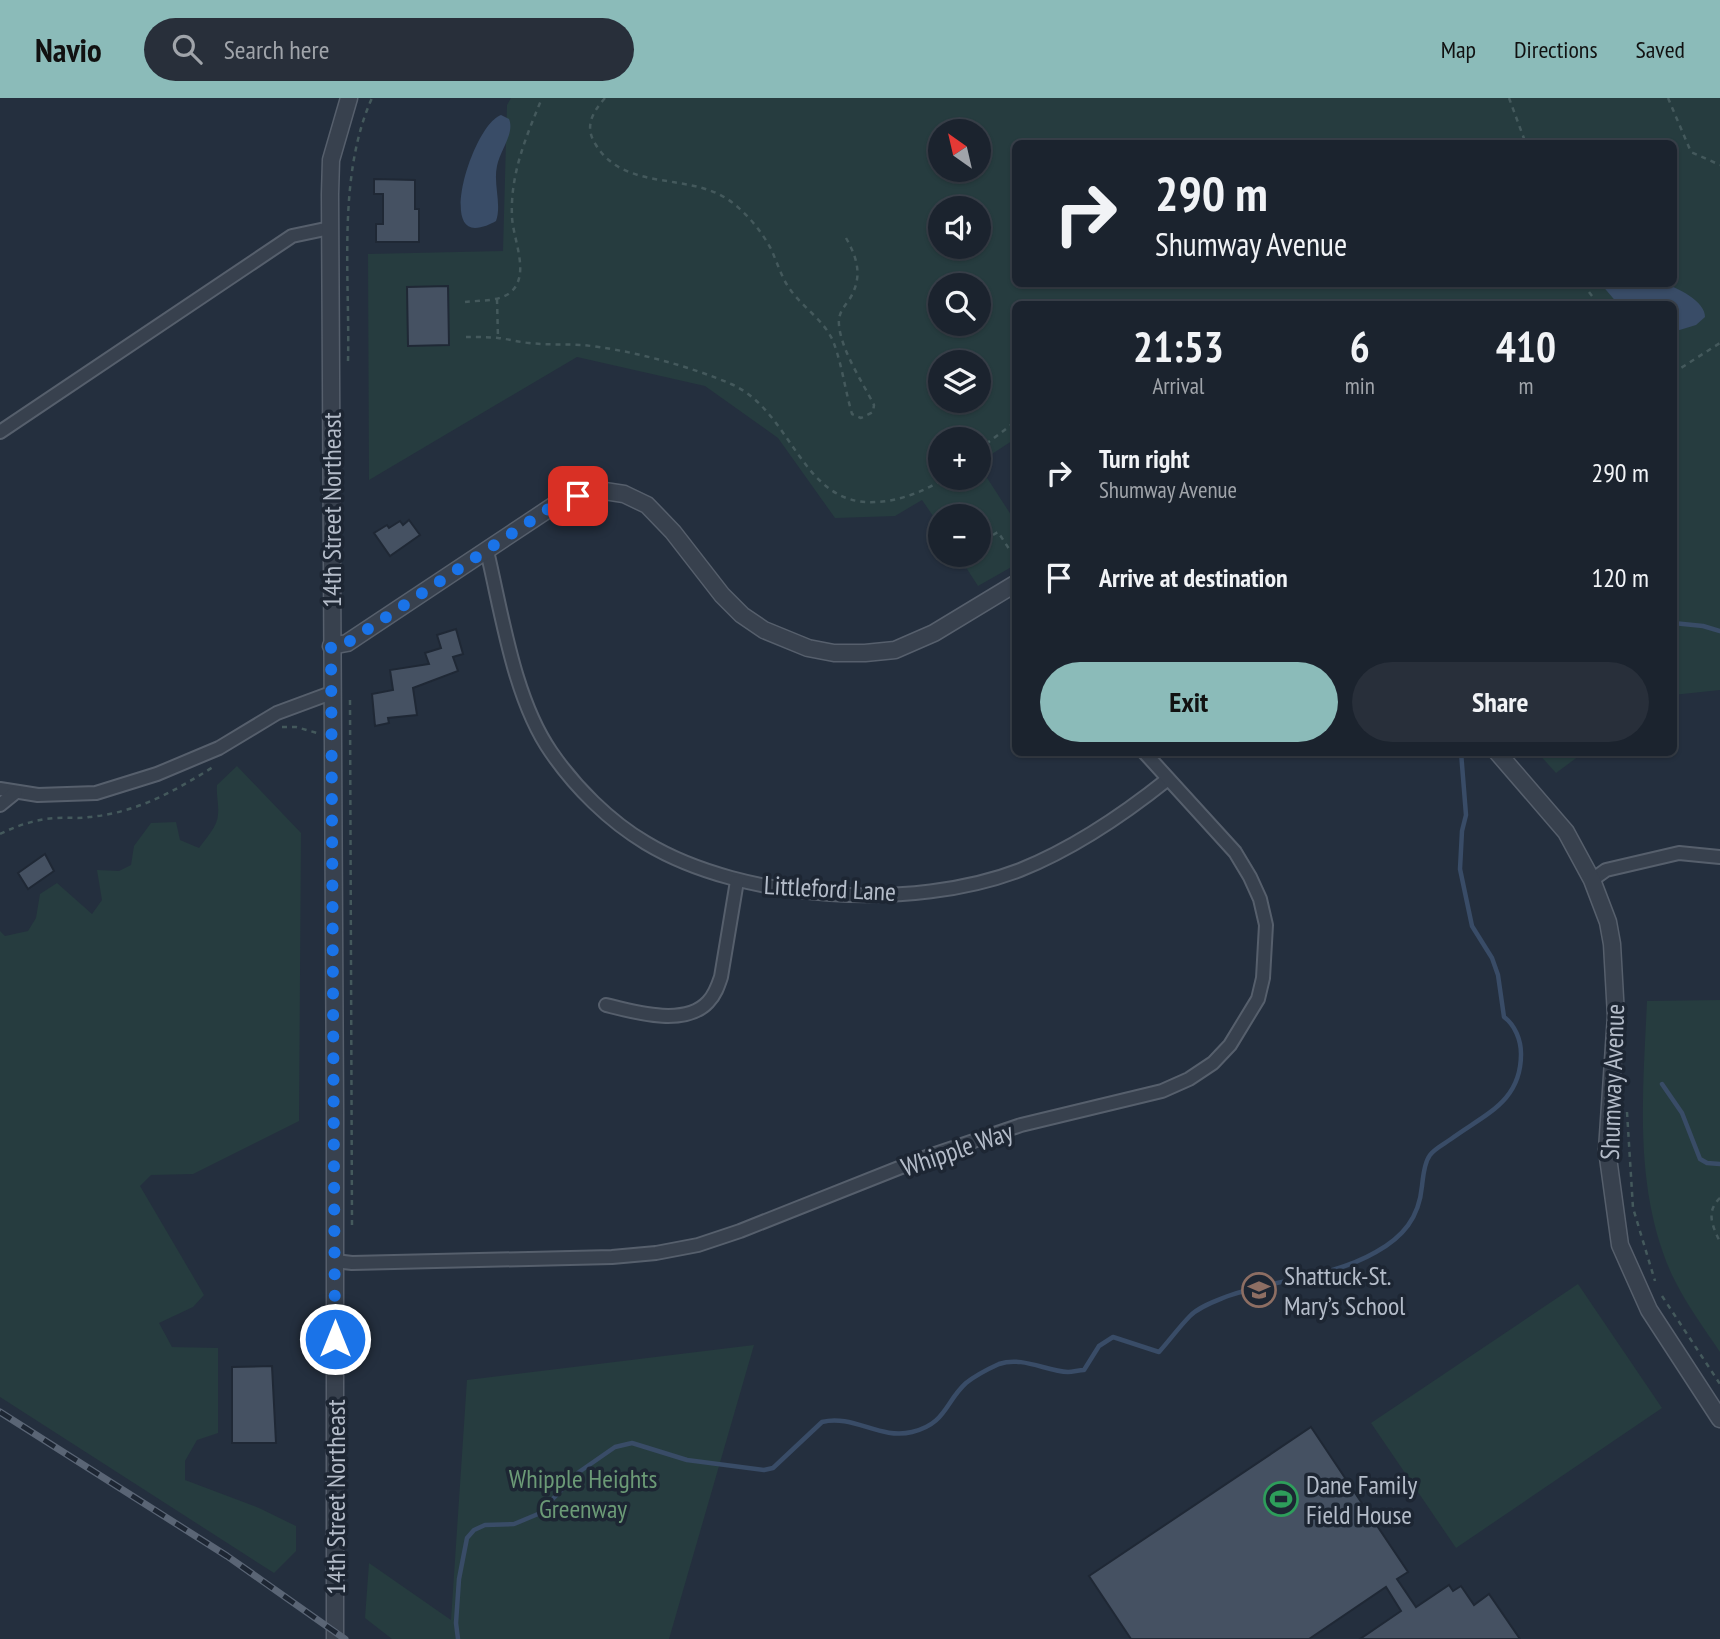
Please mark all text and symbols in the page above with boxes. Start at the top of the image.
search box [144,18,634,81]
text: Navio [35,28,102,71]
icon: search [168,30,206,68]
text: Search here [224,33,329,66]
text: Map [1441,34,1476,65]
text: Directions [1514,34,1598,65]
text: Saved [1636,34,1685,65]
north arrow [928,119,990,182]
map controls [928,119,991,567]
text: 290 m [1155,161,1268,225]
icon: right [1040,168,1131,259]
button: sound [928,196,991,259]
text: Shumway Avenue [1155,223,1347,265]
button: search [928,273,991,336]
text: 21:53 [1133,319,1224,374]
text: 6 [1350,319,1370,374]
text: 410 [1496,319,1556,374]
button: layers [928,350,991,413]
text: Arrival [1152,371,1204,400]
text: min [1345,371,1375,400]
text: m [1518,371,1533,400]
street label: 14th Street Northeast [315,412,348,608]
button: + [928,427,991,490]
text: Turn right [1099,442,1190,475]
icon: right [1040,454,1078,492]
text: 290 m [1591,456,1649,489]
pin [548,466,608,526]
text: Shumway Avenue [1099,475,1237,504]
icon: arrive [559,477,597,515]
button: − [928,504,991,567]
icon: arrive [1040,559,1078,597]
text: Arrive at destination [1099,561,1288,594]
text: 120 m [1591,561,1649,594]
button: Exit [1040,662,1338,742]
button: Share [1352,662,1649,742]
street label: Littleford Lane [763,868,897,908]
street label: Shumway Avenue [1593,1003,1631,1161]
street label: Whipple Way [897,1114,1017,1183]
place label: Shattuck-St. Mary’s School [1284,1259,1405,1322]
school or university icon: Shattuck-St. Mary’s School [1240,1271,1278,1309]
position arrow [298,1302,372,1376]
street label: 14th Street Northeast [319,1399,352,1595]
park label: Whipple Heights Greenway [509,1462,657,1525]
place label: Dane Family Field House [1306,1468,1417,1531]
sports icon: Dane Family Field House [1262,1480,1300,1518]

